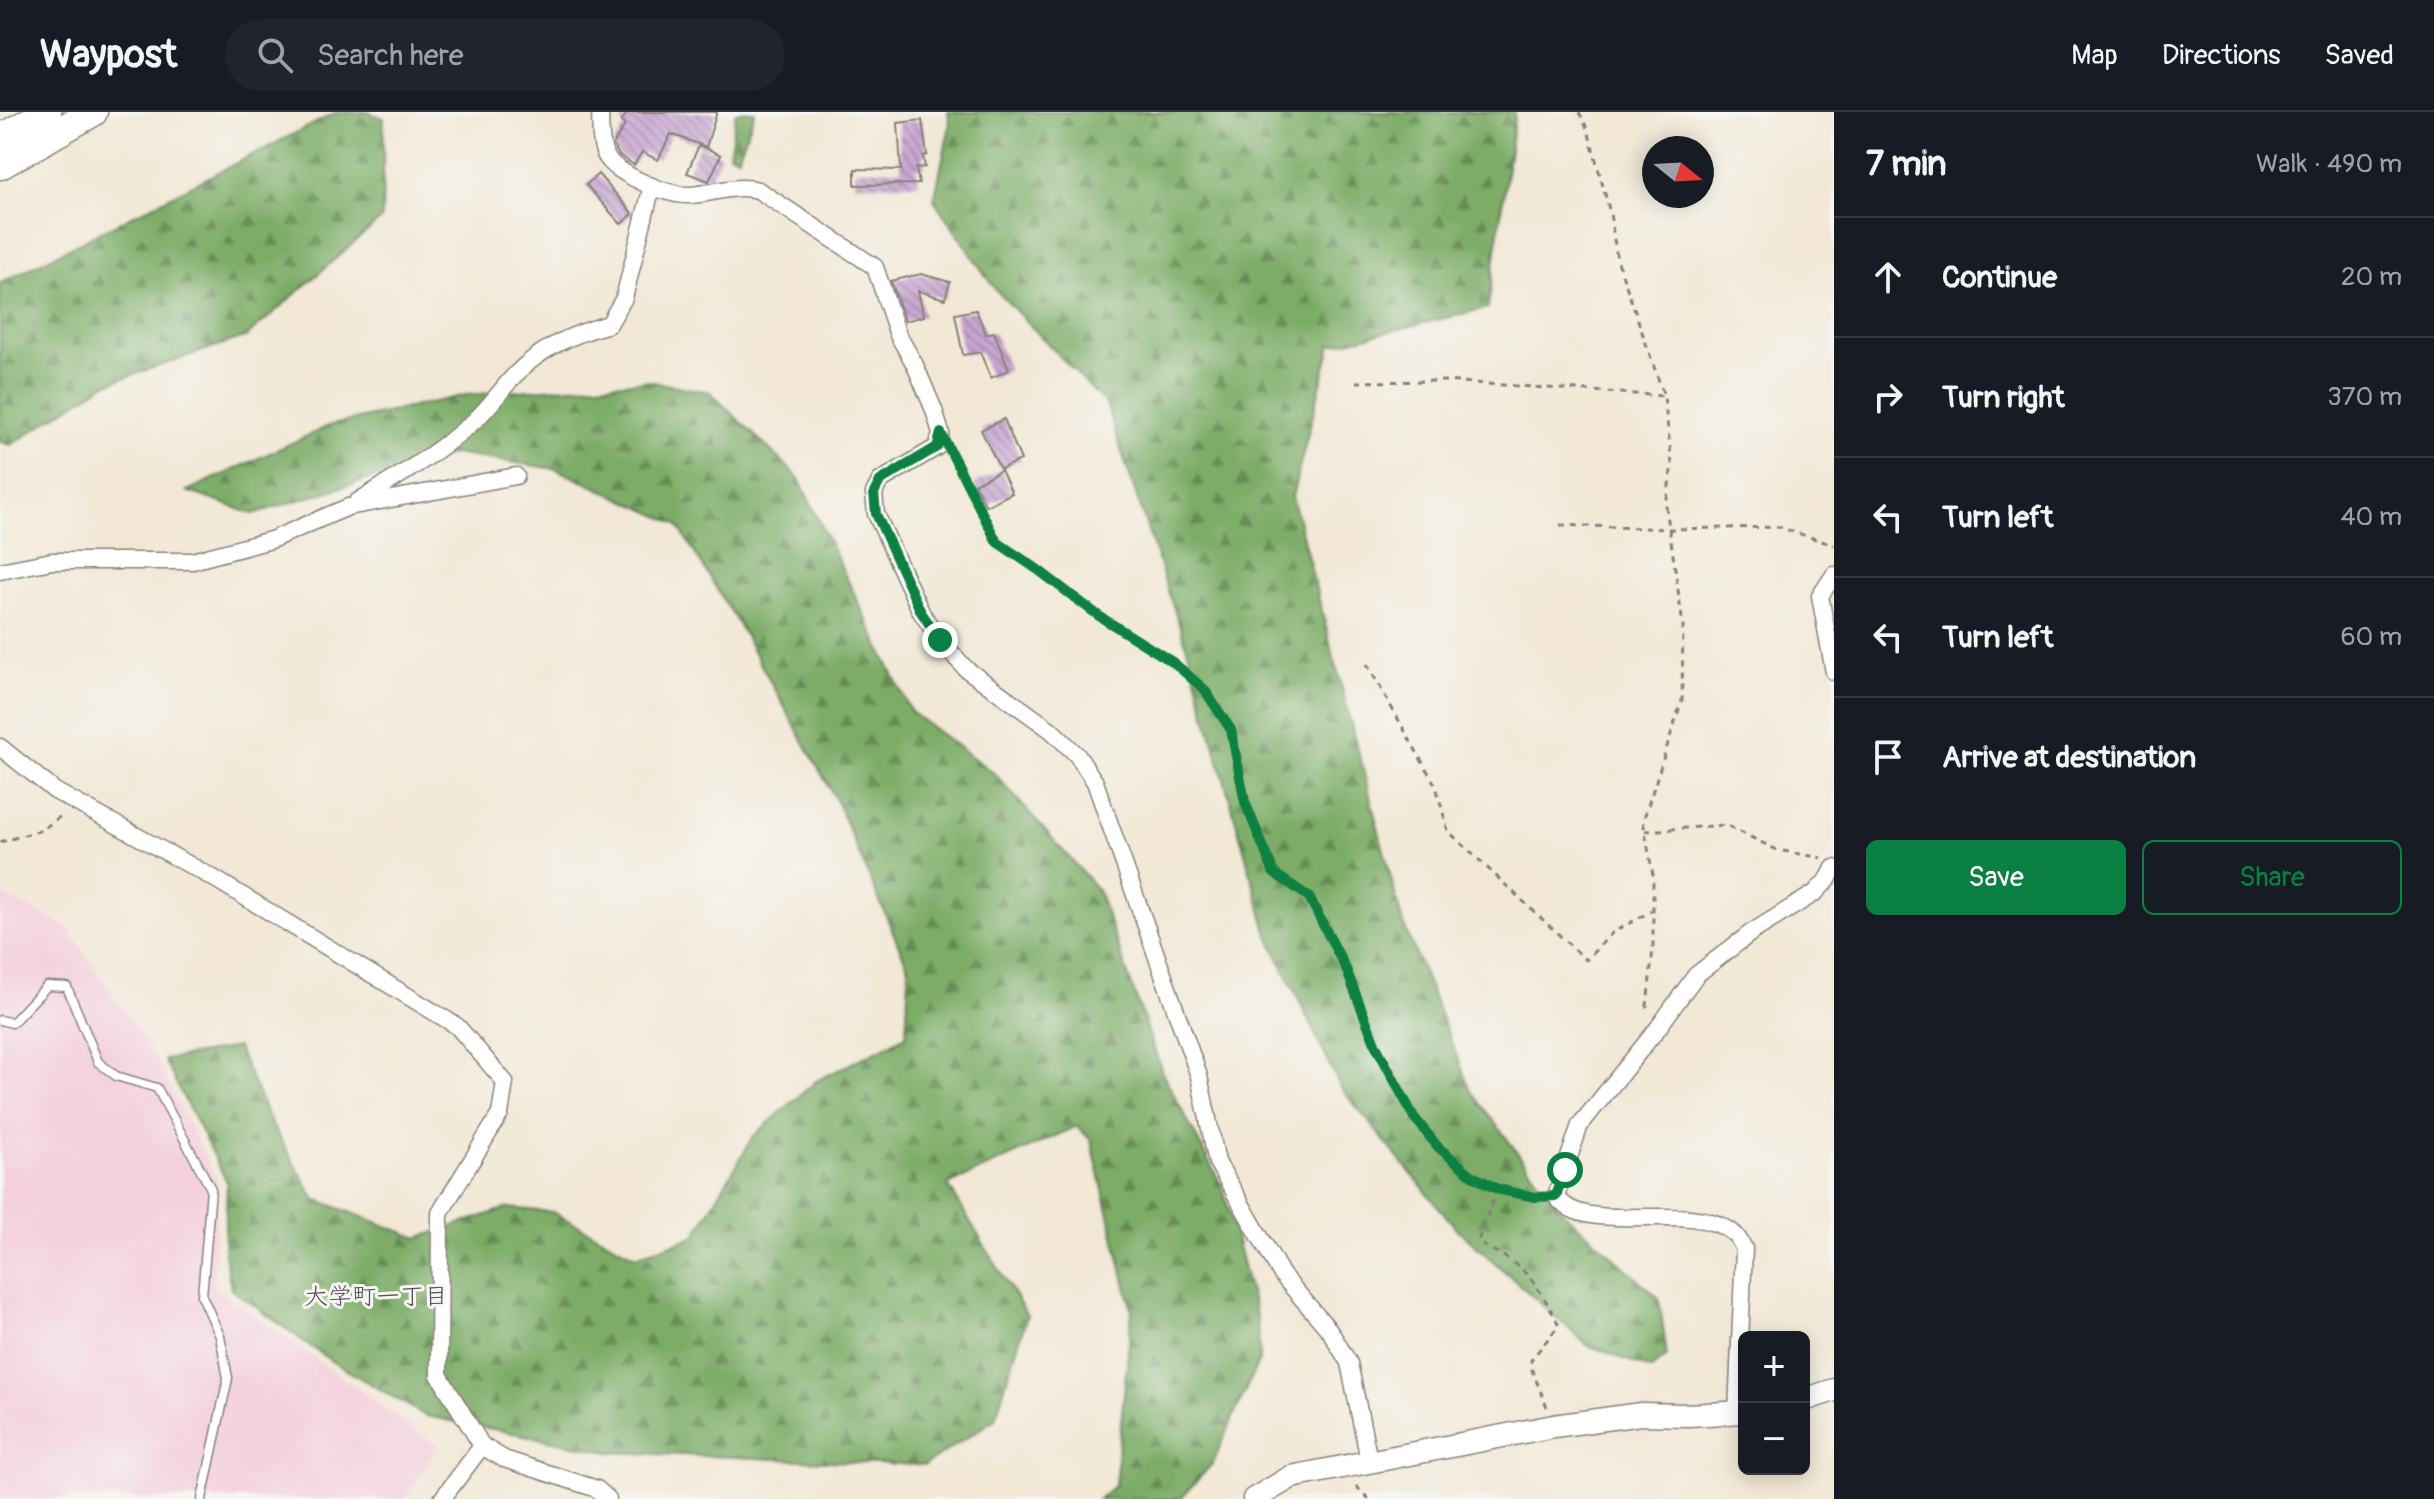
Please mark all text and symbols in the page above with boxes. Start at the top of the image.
search box [225,19,785,91]
text: Waypost [40,31,177,79]
icon: search [253,33,297,77]
text: Search here [317,37,464,74]
text: Map [2071,38,2118,73]
text: Directions [2162,38,2281,73]
text: Saved [2325,38,2394,73]
north arrow [1642,136,1714,208]
text: 7 min [1866,143,1947,186]
text: Walk · 490 m [2256,148,2402,180]
icon: ahead [1866,255,1910,299]
text: Continue [1942,259,2057,296]
text: 20 m [2341,261,2402,293]
icon: right [1866,375,1910,419]
text: Turn right [1942,379,2065,416]
text: 370 m [2327,381,2402,413]
icon: left [1866,495,1910,539]
text: Turn left [1942,499,2053,536]
text: 40 m [2340,501,2402,533]
icon: left [1866,615,1910,659]
text: Turn left [1942,619,2053,656]
text: 60 m [2340,621,2402,653]
route end [922,622,958,658]
icon: arrive [1866,735,1910,779]
text: Arrive at destination [1942,739,2196,776]
button: Save [1866,840,2126,915]
button: Share [2142,840,2402,915]
route start [1547,1152,1583,1188]
district label: 大学町一丁目 [304,1282,448,1311]
map controls [1738,1331,1810,1475]
button: + [1738,1331,1810,1403]
button: − [1738,1403,1810,1475]

